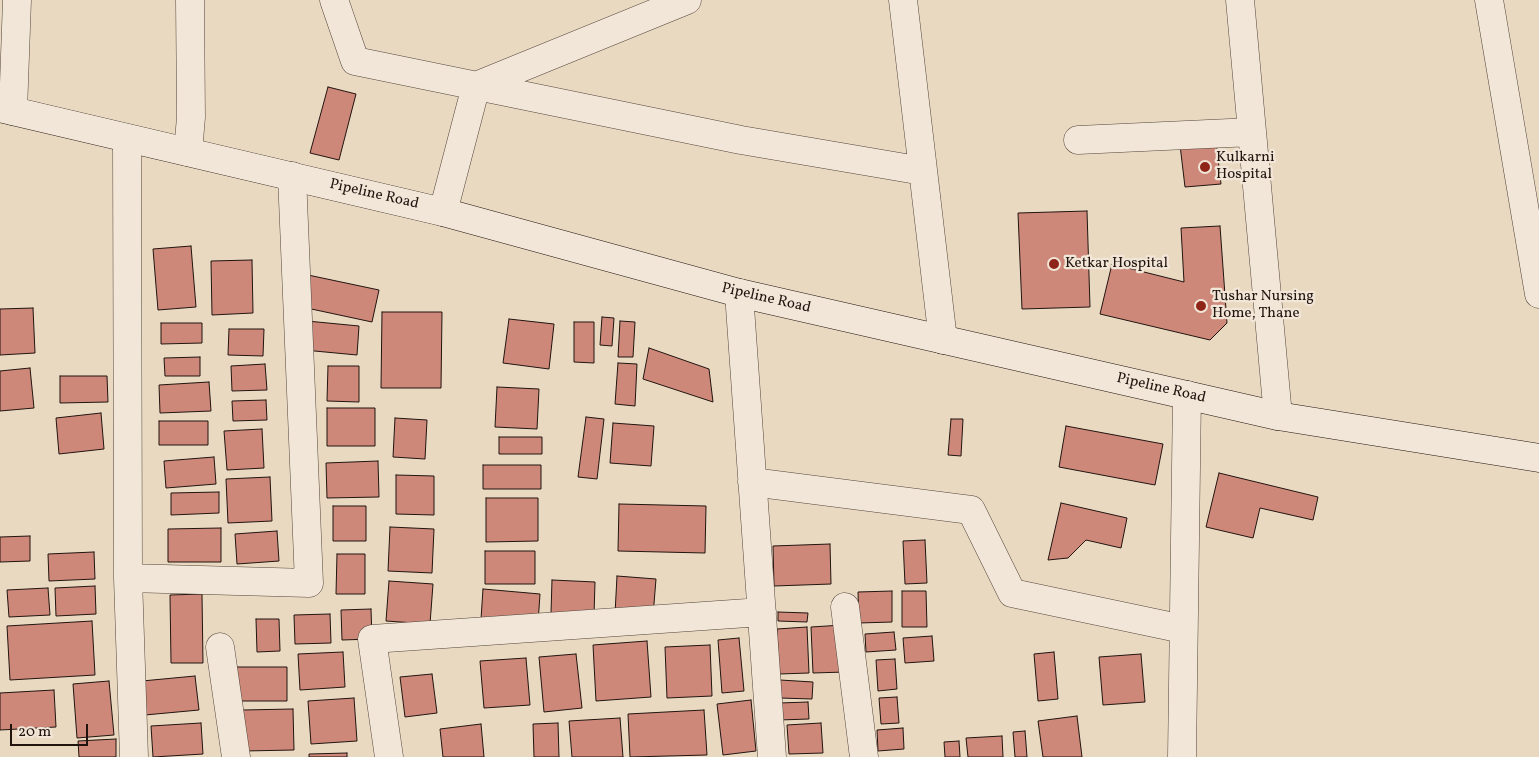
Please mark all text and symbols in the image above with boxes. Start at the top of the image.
place label: Kulkarni Hospital [1216,149,1275,184]
marker: Kulkarni Hospital [1198,160,1212,174]
street label: Pipeline Road [328,176,420,214]
place label: Ketkar Hospital [1065,255,1168,273]
marker: Ketkar Hospital [1047,257,1061,271]
street label: Pipeline Road [720,280,812,318]
place label: Tushar Nursing Home, Thane [1212,288,1314,323]
marker: Tushar Nursing Home, Thane [1194,299,1208,313]
street label: Pipeline Road [1115,370,1207,408]
scale bar [12,714,90,746]
text: 20 m [18,722,51,743]

